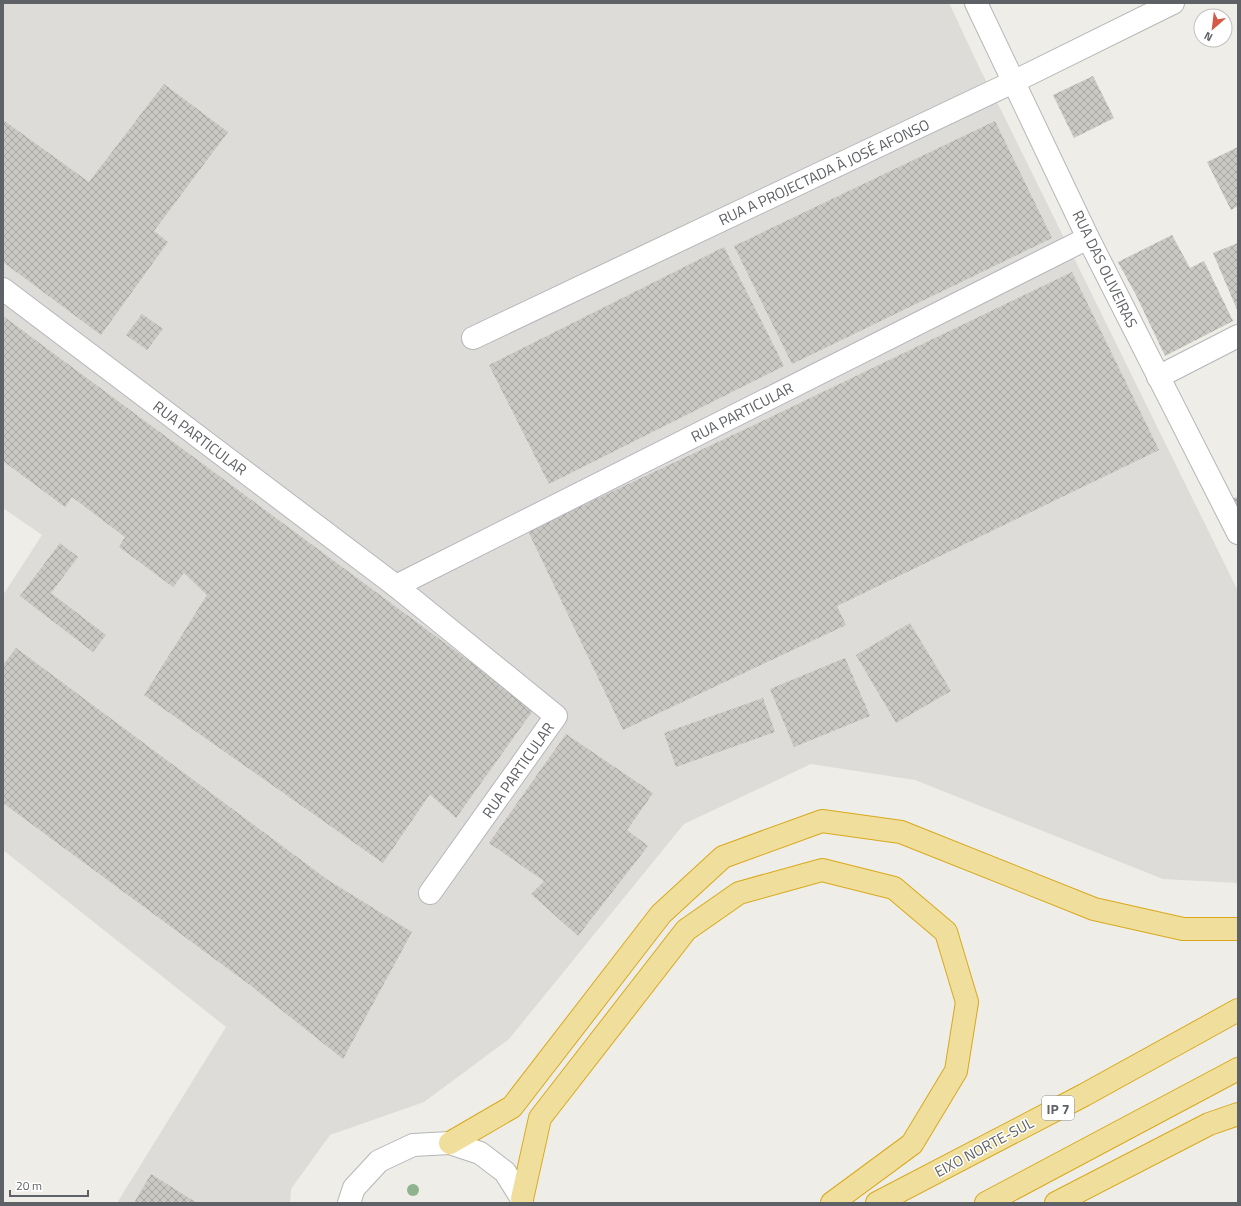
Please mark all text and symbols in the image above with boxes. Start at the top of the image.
north arrow [1193,8,1233,48]
text: N [1201,28,1215,46]
street label: RUA A PROJECTADA À JOSÉ AFONSO [715,113,933,231]
street label: RUA DAS OLIVEIRAS [1067,206,1143,332]
street label: RUA PARTICULAR [687,376,797,448]
street label: RUA PARTICULAR [148,395,252,481]
street label: RUA PARTICULAR [476,717,560,823]
road number: IP 7 [1042,1096,1074,1120]
street label: EIXO NORTE-SUL [930,1111,1038,1183]
scale bar [10,1172,88,1198]
text: 20 m [16,1176,42,1195]

